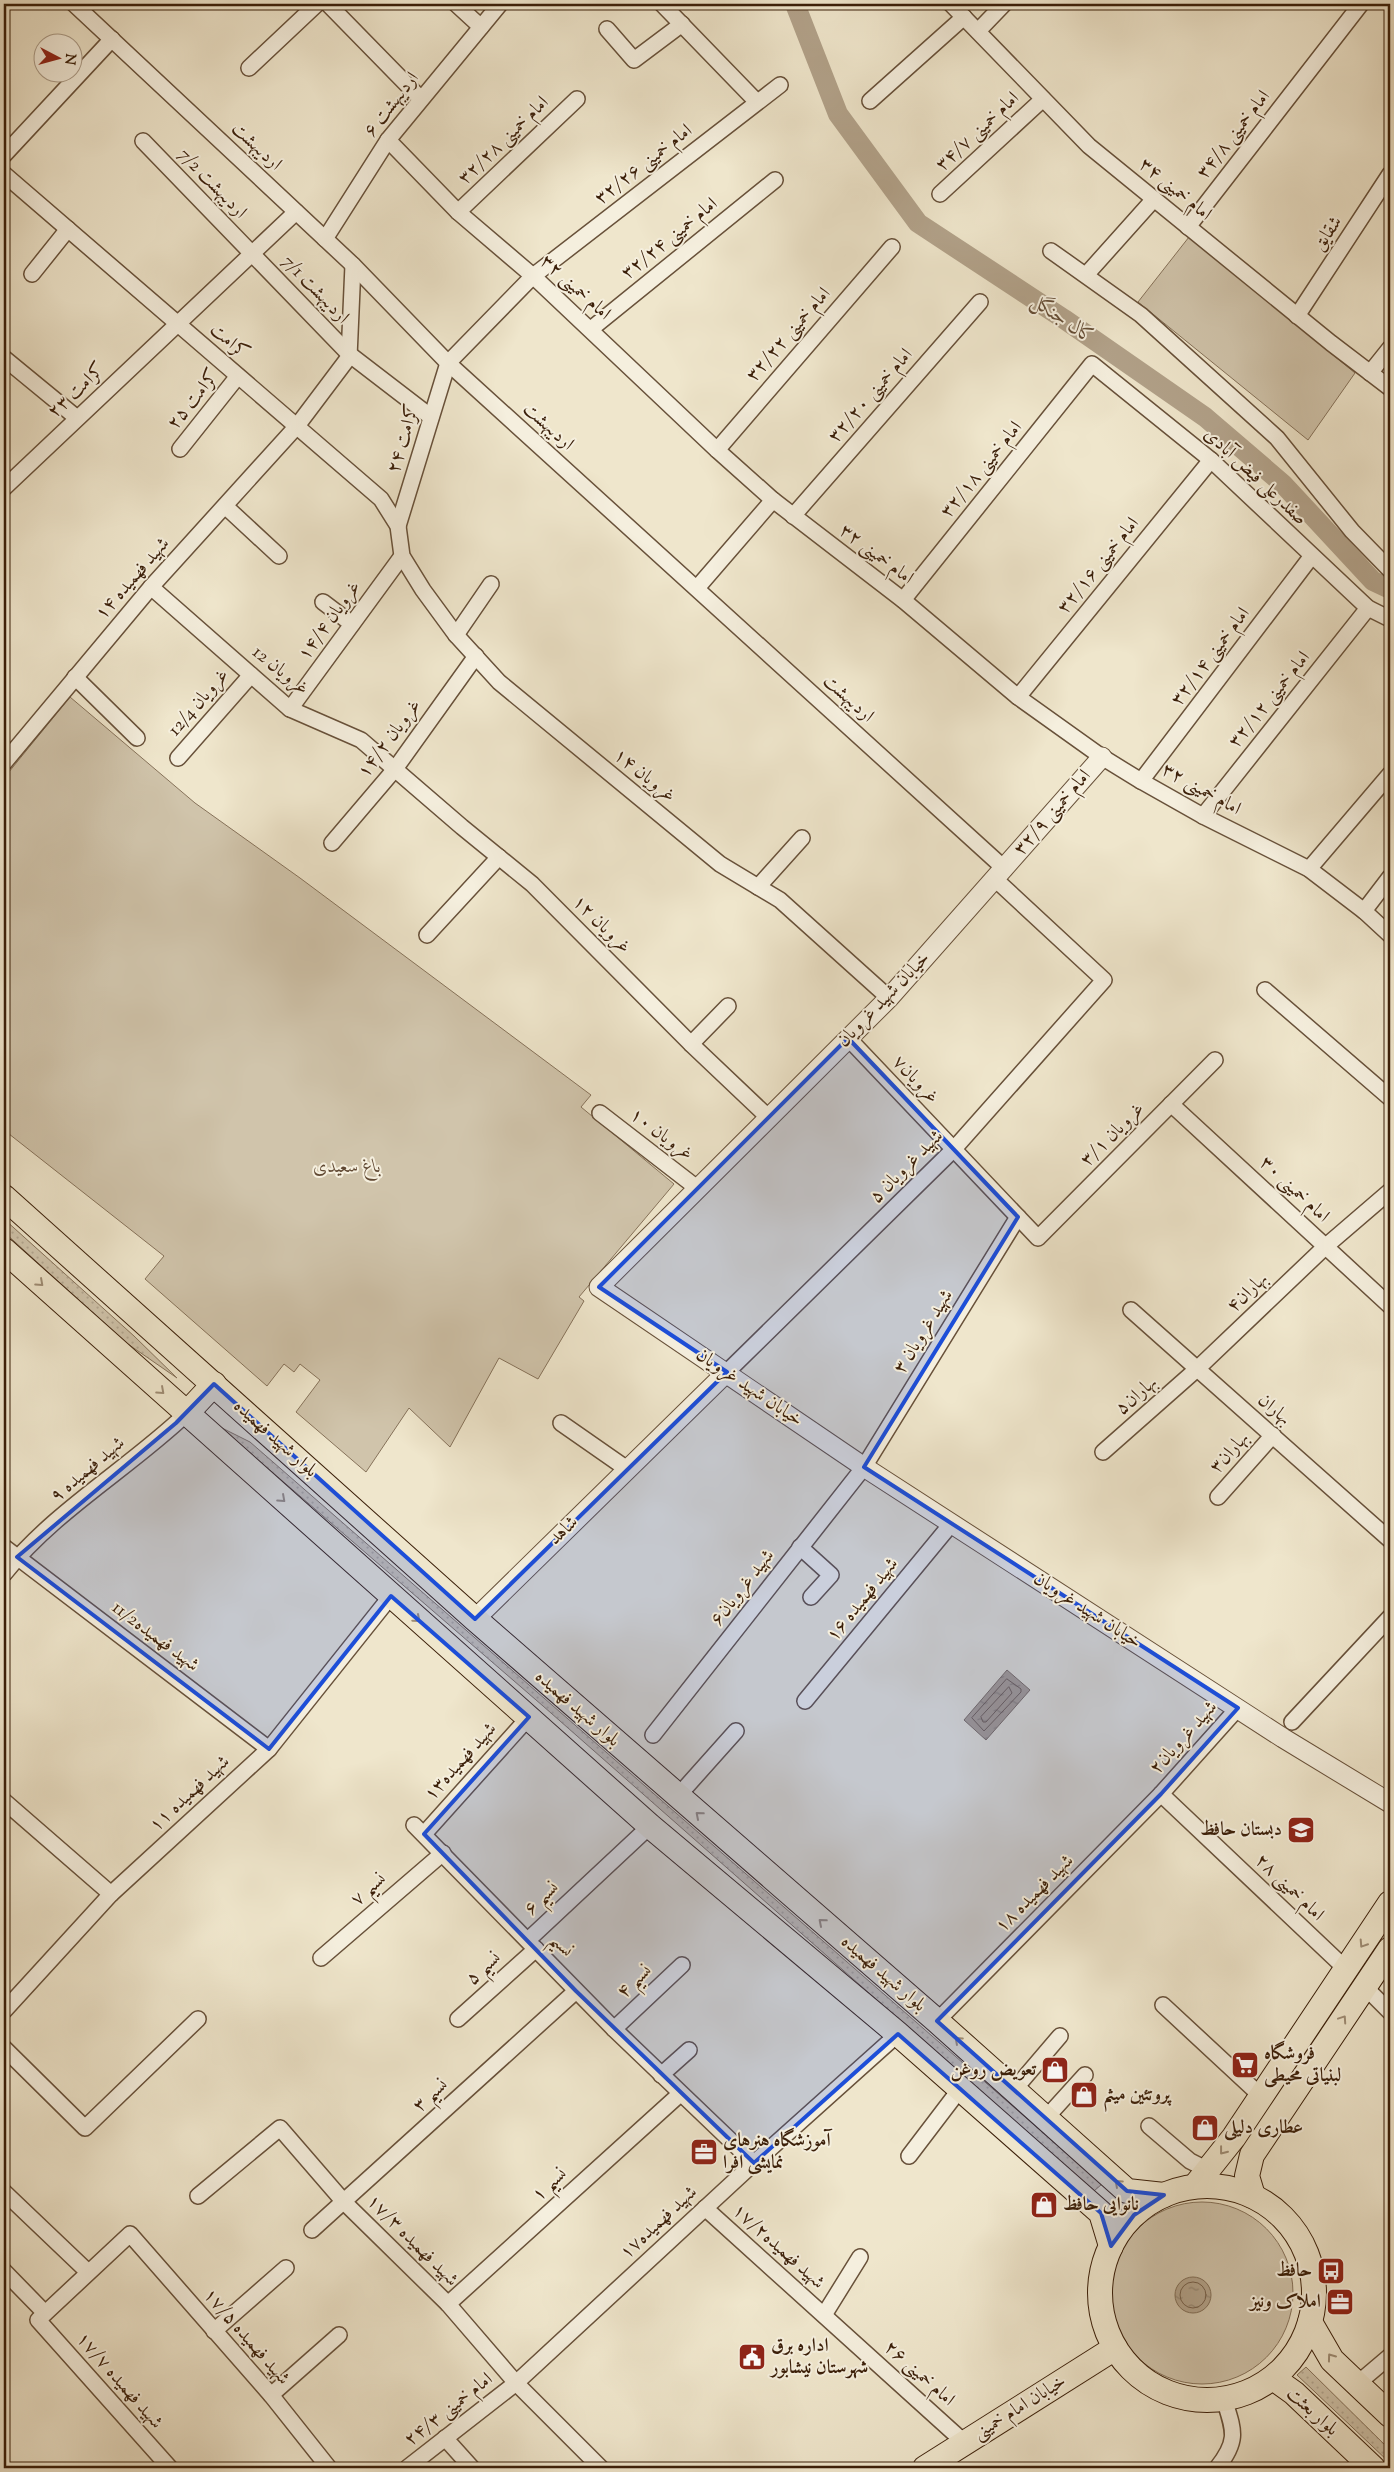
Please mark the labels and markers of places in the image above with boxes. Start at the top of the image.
school or university icon: دبستان حافظ [1286,1815,1316,1845]
place label: دبستان حافظ [1200,1817,1282,1844]
place label: فروشگاه لبنیاتی محیطی [1264,2040,1341,2090]
supermarket icon: فروشگاه لبنیاتی محیطی [1230,2050,1260,2080]
shop icon: تعویض روغن [1040,2055,1070,2085]
place label: تعویض روغن [951,2057,1036,2084]
shop icon: پروتئین میثم [1069,2080,1099,2110]
place label: پروتئین میثم [1103,2082,1172,2112]
shop icon: عطاری دلیلی [1190,2113,1220,2143]
place label: عطاری دلیلی [1223,2115,1303,2142]
place label: آموزشگاه هنرهای نمایشی افرا [723,2127,833,2177]
office icon: آموزشگاه هنرهای نمایشی افرا [689,2137,719,2167]
shop icon: نانوایی حافظ [1029,2190,1059,2220]
place label: نانوایی حافظ [1063,2192,1139,2219]
bus stop icon: حافظ [1316,2256,1346,2286]
place label: حافظ [1276,2258,1312,2285]
office icon: املاک ونیز [1325,2287,1355,2317]
place label: املاک ونیز [1248,2289,1321,2316]
place label: اداره برق شهرستان نیشابور [769,2333,868,2382]
public building icon: اداره برق شهرستان نیشابور [737,2342,767,2372]

